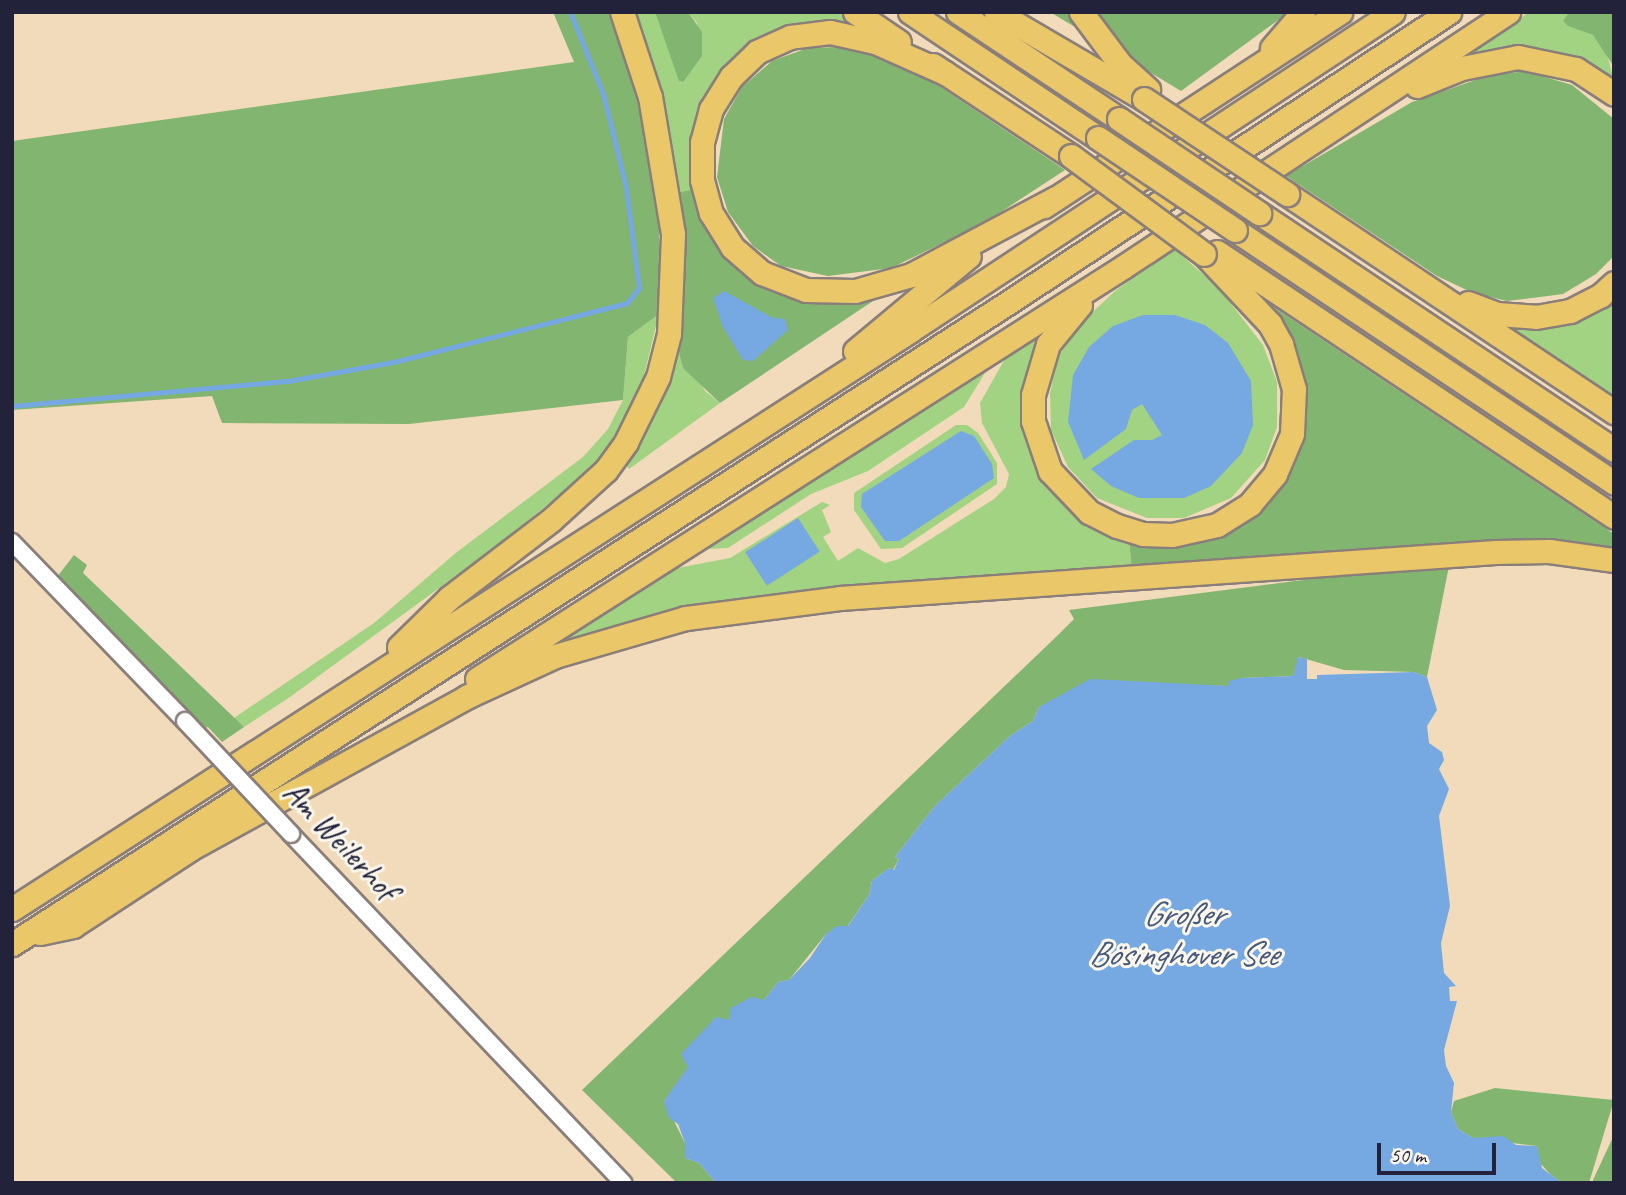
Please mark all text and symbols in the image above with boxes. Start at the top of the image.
street label: Am Weilerhof [275,773,405,909]
water label: Großer Bösinghover See [1089,893,1277,975]
scale bar [1381,1128,1500,1172]
text: 50 m [1390,1142,1426,1168]

